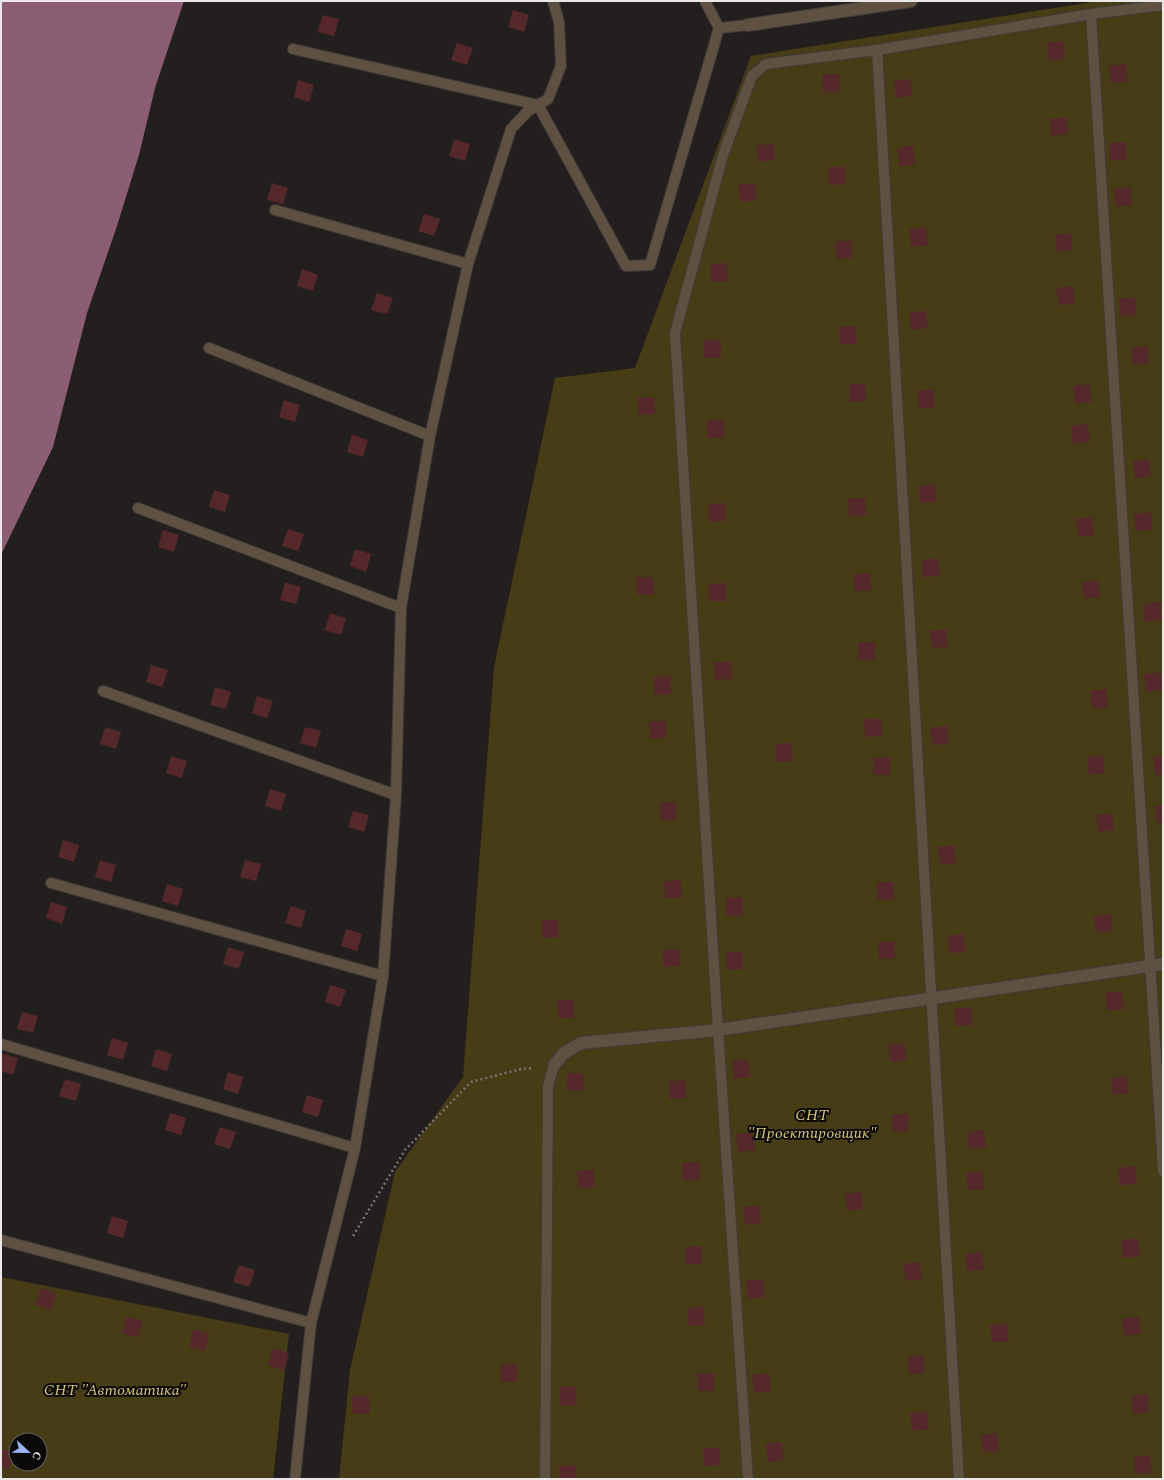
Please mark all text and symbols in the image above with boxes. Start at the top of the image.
park label: СНТ "Проектировщик" [747,1103,878,1145]
park label: СНТ "Автоматика" [44,1378,187,1402]
north arrow [8,1432,48,1472]
text: С [27,1449,46,1463]

